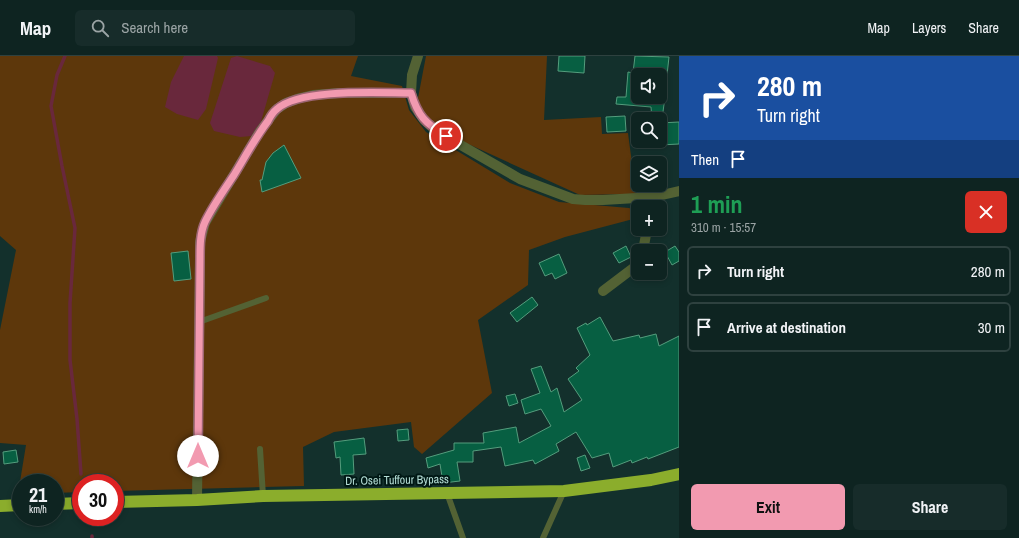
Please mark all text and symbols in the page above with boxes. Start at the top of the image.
search box [75,10,355,46]
text: Map [20,15,51,41]
icon: search [89,17,111,39]
text: Search here [121,17,188,38]
text: Map [868,19,890,37]
text: Layers [912,19,946,37]
text: Share [968,19,999,37]
text: 280 m [757,67,822,105]
map controls [631,68,667,280]
button: sound [631,68,667,104]
icon: right [691,72,743,124]
text: Turn right [757,103,820,128]
button: search [631,112,667,148]
pin [429,119,463,153]
icon: arrive [435,125,457,147]
icon: arrive [727,148,749,170]
text: Then [691,149,719,170]
button: layers [631,156,667,192]
text: 1 min [691,188,742,220]
button: close [965,191,1007,233]
button: + [631,200,667,236]
text: 310 m · 15:57 [691,219,756,236]
button: − [631,244,667,280]
icon: right [693,260,715,282]
text: Turn right [727,261,784,282]
text: 280 m [971,261,1005,282]
icon: arrive [693,316,715,338]
text: Arrive at destination [727,317,846,338]
text: 30 m [978,317,1005,338]
position arrow [177,435,219,477]
street label: Dr. Osei Tuffour Bypass [345,471,449,489]
speed limit sign: 30 [72,474,124,526]
text: 21 [29,481,47,508]
button: Exit [691,484,845,530]
button: Share [853,484,1007,530]
text: km/h [29,503,47,516]

